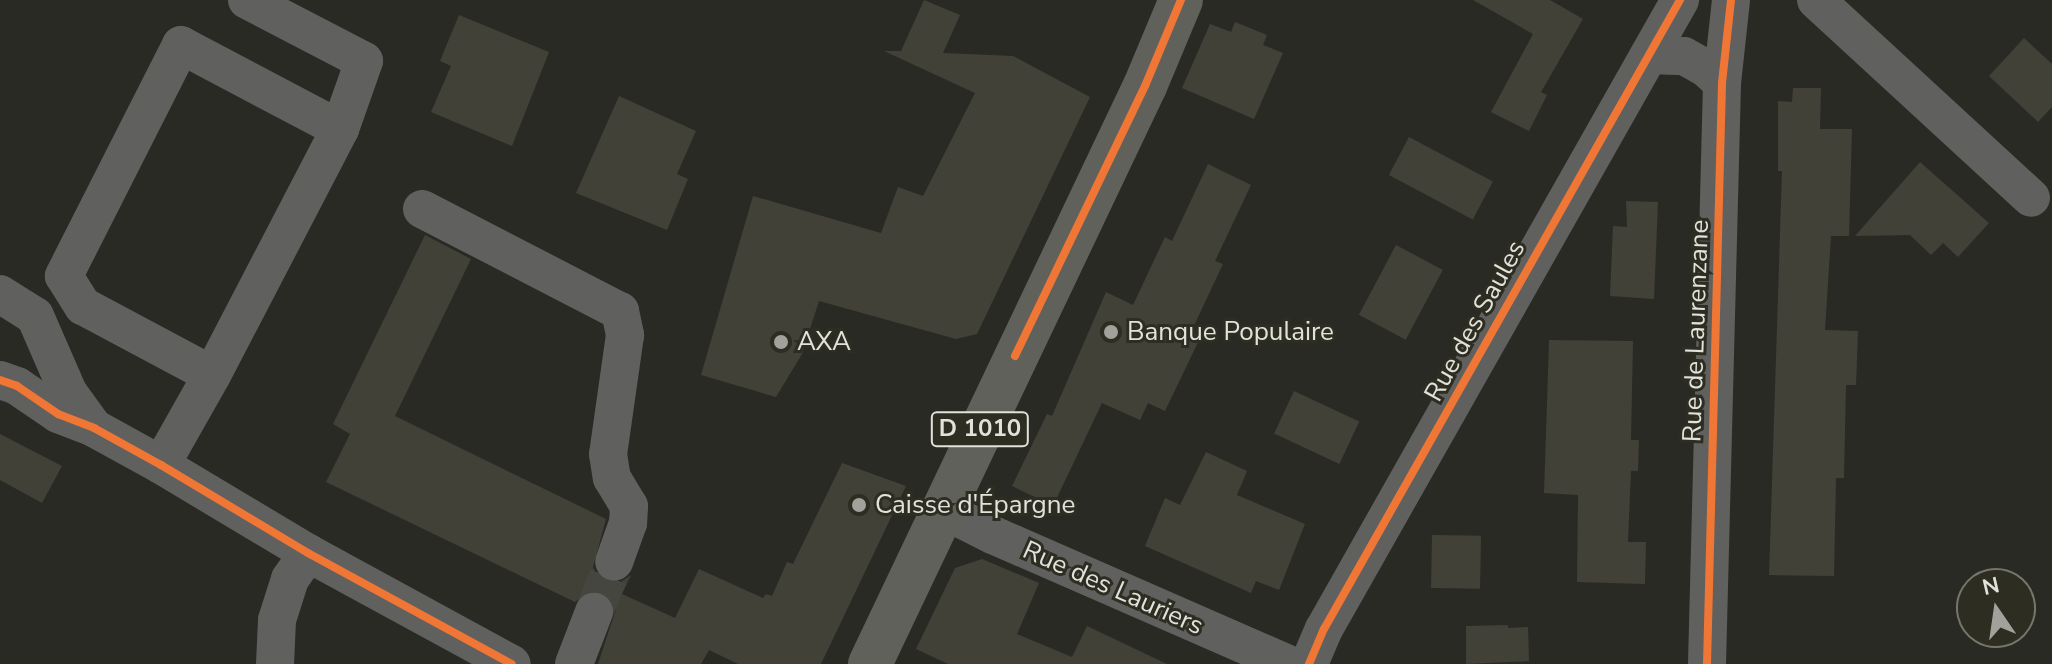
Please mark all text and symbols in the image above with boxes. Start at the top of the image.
street label: Rue de Laurenzane [1677,219,1715,443]
street label: Rue des Saules [1418,235,1532,407]
place label: Banque Populaire [1127,316,1334,348]
marker: Banque Populaire [1102,323,1120,341]
place label: AXA [797,326,851,358]
marker: AXA [772,333,790,351]
road number: D 1010 [930,409,1030,449]
place label: Caisse d'Épargne [875,489,1075,521]
marker: Caisse d'Épargne [850,496,868,514]
street label: Rue des Lauriers [1018,534,1208,642]
north arrow [1956,568,2036,648]
text: N [1980,570,2002,603]

